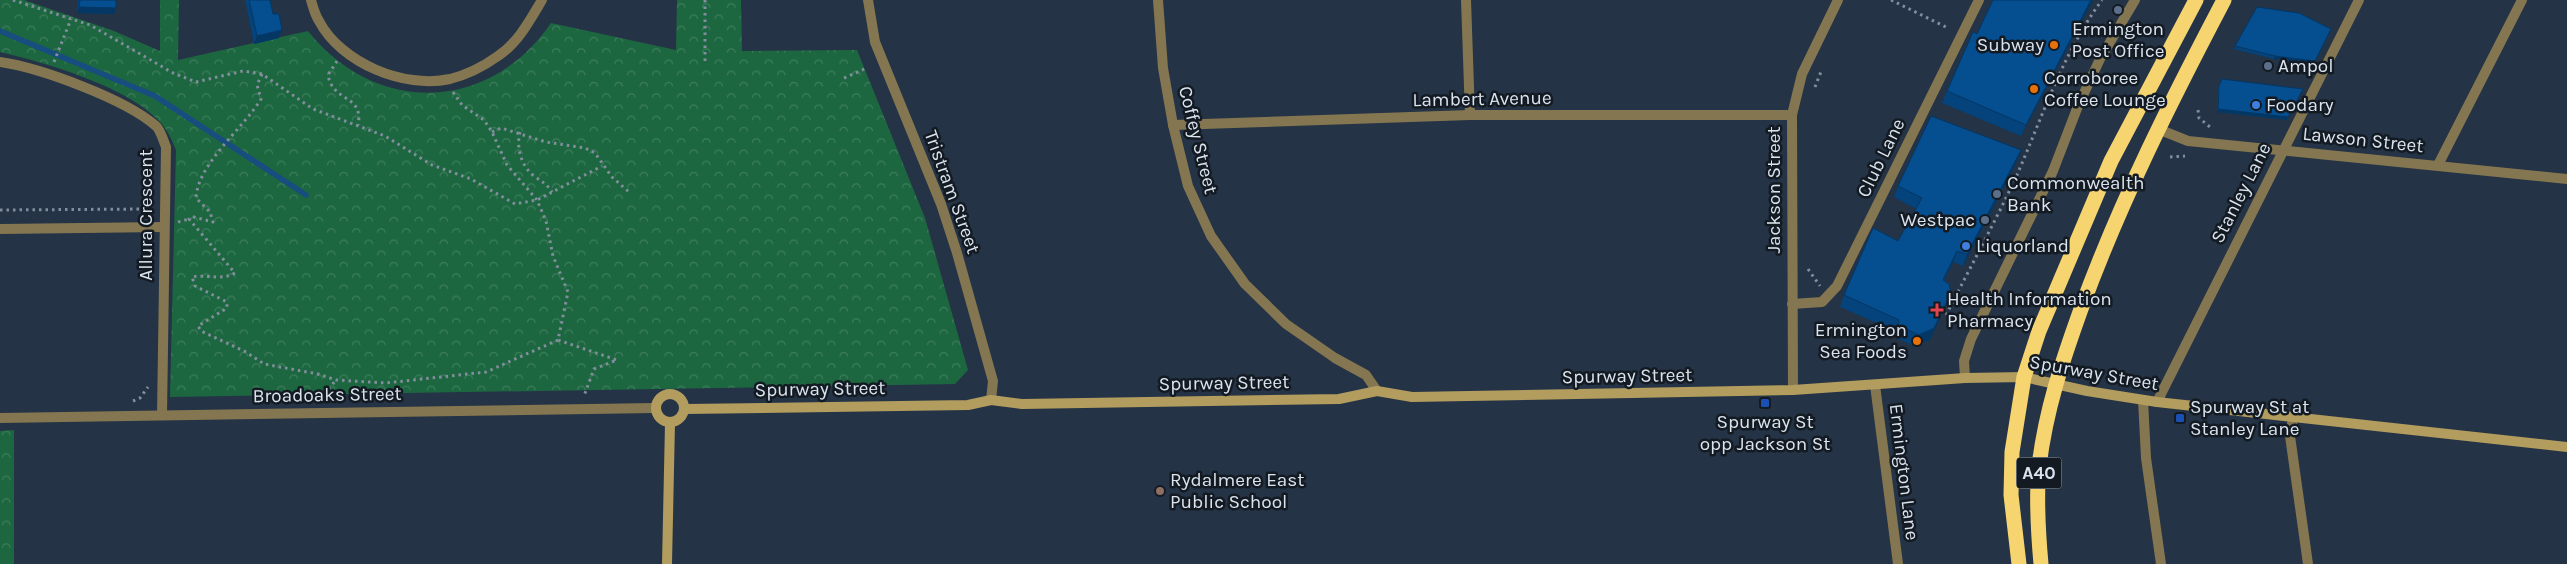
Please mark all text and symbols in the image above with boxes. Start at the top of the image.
marker: Ermington Post Office [2112,4,2124,16]
place label: Ermington Post Office [2071,18,2165,62]
place label: Subway [1977,34,2044,56]
marker: Subway [2048,39,2060,51]
place label: Ampol [2278,55,2334,77]
marker: Ampol [2262,60,2274,72]
place label: Corroboree Coffee Lounge [2044,67,2166,111]
marker: Corroboree Coffee Lounge [2028,83,2040,95]
street label: Coffey Street [1174,84,1222,196]
street label: Lambert Avenue [1412,87,1552,111]
place label: Foodary [2266,94,2334,116]
marker: Foodary [2250,99,2262,111]
street label: Club Lane [1853,115,1909,201]
street label: Lawson Street [2301,123,2425,157]
street label: Jackson Street [1763,126,1785,254]
street label: Tristram Street [920,127,984,257]
street label: Stanley Lane [2206,139,2276,247]
street label: Allura Crescent [135,149,157,281]
place label: Commonwealth Bank [2007,172,2144,216]
marker: Commonwealth Bank [1991,188,2003,200]
place label: Westpac [1900,209,1975,231]
marker: Westpac [1979,214,1991,226]
place label: Liquorland [1976,235,2069,257]
marker: Liquorland [1960,240,1972,252]
place label: Health Information Pharmacy [1947,288,2112,332]
marker: Health Information Pharmacy [1931,304,1943,316]
place label: Ermington Sea Foods [1815,319,1907,363]
marker: Ermington Sea Foods [1911,335,1923,347]
street label: Spurway Street [2028,351,2160,395]
street label: Spurway Street [1561,364,1693,388]
street label: Spurway Street [1158,371,1290,395]
street label: Spurway Street [754,377,886,401]
street label: Broadoaks Street [252,383,402,407]
place label: Spurway St at Stanley Lane [2190,396,2309,440]
marker: Spurway St opp Jackson St [1759,397,1771,409]
street label: Ermington Lane [1885,403,1923,541]
place label: Spurway St opp Jackson St [1700,411,1830,455]
marker: Spurway St at Stanley Lane [2174,412,2186,424]
road number: A40 [2016,458,2062,488]
place label: Rydalmere East Public School [1170,469,1304,513]
marker: Rydalmere East Public School [1154,485,1166,497]

